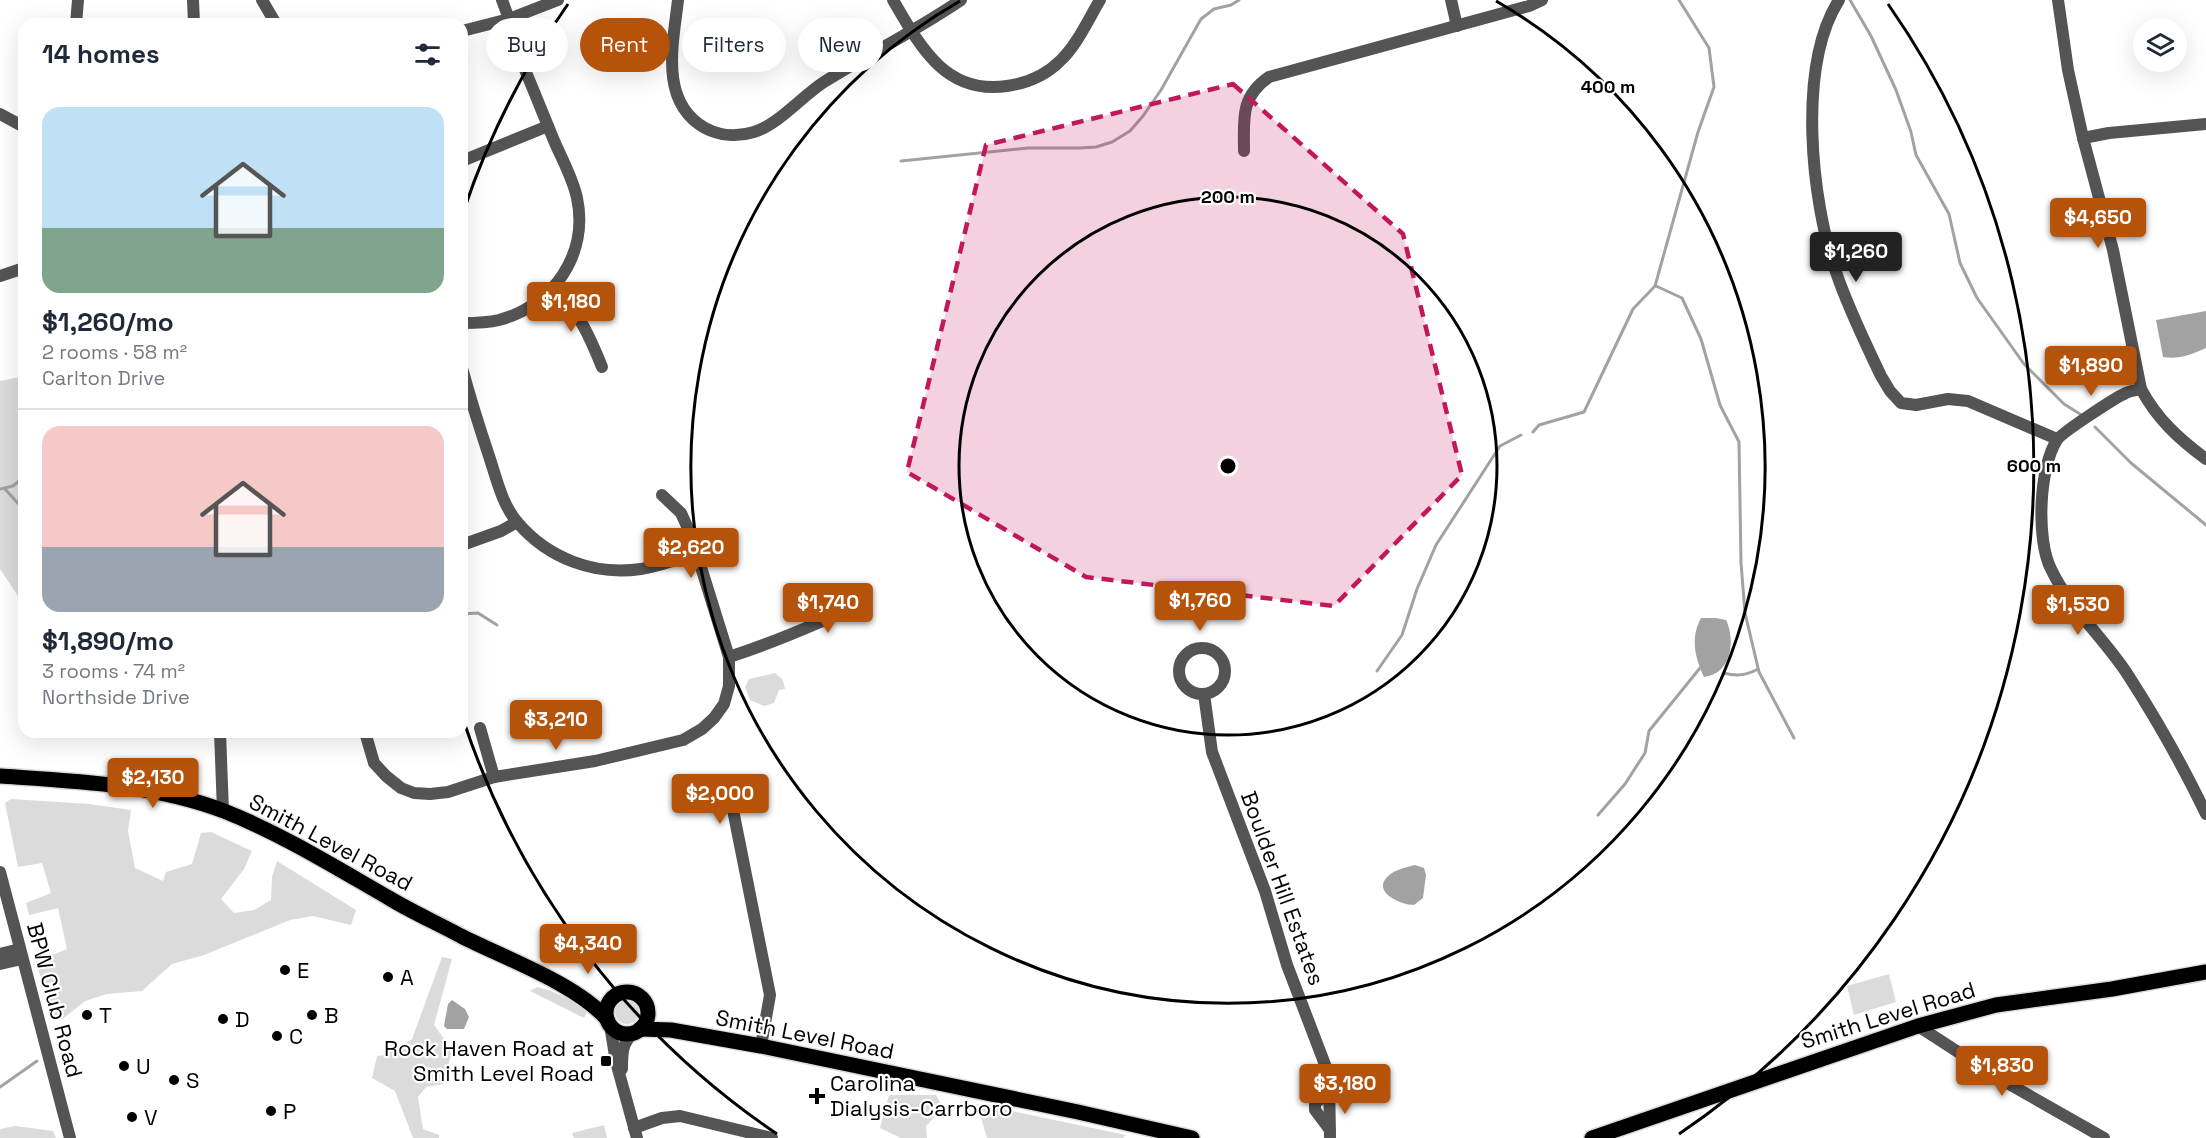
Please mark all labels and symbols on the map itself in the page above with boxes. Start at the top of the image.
text: 400 m [1581,75,1635,98]
text: 200 m [1201,185,1255,208]
pin: $4,650 [2049,198,2147,249]
pin: $1,260 [1807,232,1905,283]
pin: $1,180 [522,282,620,333]
pin: $1,890 [2042,346,2140,397]
text: 600 m [2007,454,2061,477]
centre of rings [1218,456,1238,476]
pin: $2,620 [642,528,740,579]
pin: $1,760 [1151,581,1249,632]
pin: $1,740 [779,583,877,634]
pin: $1,530 [2029,585,2127,636]
pin: $3,210 [507,700,605,751]
pin: $2,130 [104,758,202,809]
pin: $2,000 [671,774,769,825]
street label: Smith Level Road [244,787,418,897]
street label: Boulder Hill Estates [1235,787,1331,989]
street label: BPW Club Road [21,919,89,1081]
pin: $4,340 [539,924,637,975]
place label: E [297,956,309,984]
marker: E [278,963,292,977]
place label: A [400,963,414,991]
marker: A [381,970,395,984]
street label: Smith Level Road [1797,975,1979,1055]
place label: T [99,1001,112,1029]
place label: B [324,1001,339,1029]
street label: Smith Level Road [713,1003,897,1065]
place label: D [235,1005,250,1033]
marker: T [80,1008,94,1022]
marker: B [305,1008,319,1022]
marker: D [216,1012,230,1026]
place label: C [289,1022,303,1050]
marker: C [270,1029,284,1043]
place label: Rock Haven Road at Smith Level Road [384,1034,594,1087]
pin: $1,830 [1953,1046,2051,1097]
place label: U [136,1052,151,1080]
marker: Rock Haven Road at Smith Level Road [599,1054,613,1068]
marker: U [117,1059,131,1073]
pin: $3,180 [1296,1064,1394,1115]
place label: S [186,1066,200,1094]
place label: Carolina Dialysis-Carrboro [830,1069,1013,1122]
marker: S [167,1073,181,1087]
marker: Carolina Dialysis-Carrboro [808,1087,826,1105]
place label: P [283,1097,296,1125]
place label: V [144,1103,158,1131]
marker: P [264,1104,278,1118]
marker: V [125,1110,139,1124]

